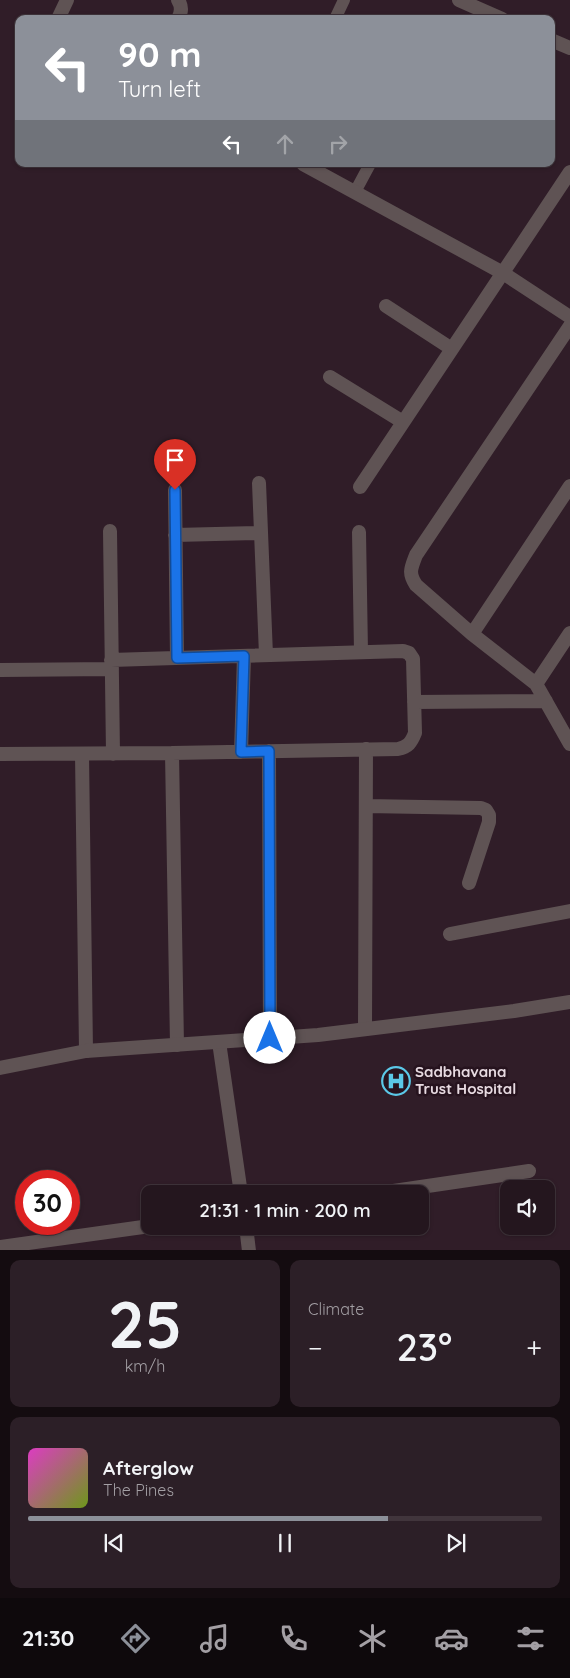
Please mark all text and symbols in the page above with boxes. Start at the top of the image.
text: 90 m [118,32,201,76]
icon: left [35,35,100,100]
text: Turn left [118,75,201,103]
icon: left [218,130,246,158]
icon: ahead [271,130,299,158]
icon: right [324,130,352,158]
pin [154,439,196,490]
icon: arrive [161,446,189,474]
position arrow [243,1011,295,1063]
place label: Sadbhavana Trust Hospital [415,1062,516,1098]
hospital icon: Sadbhavana Trust Hospital [381,1066,411,1096]
speed limit sign: 30 [15,1170,80,1235]
map controls [500,1180,555,1235]
button: sound [500,1180,555,1235]
text: 21:31 · 1 min · 200 m [199,1198,371,1222]
text: 25 [108,1283,182,1364]
text: Climate [308,1299,364,1319]
text: 23° [396,1323,452,1371]
text: − [308,1330,323,1365]
text: + [526,1330,542,1365]
text: km/h [125,1356,165,1376]
text: Afterglow [103,1456,194,1480]
text: The Pines [103,1480,174,1500]
icon: previous [100,1529,128,1557]
icon: pause [271,1529,299,1557]
icon: next [442,1529,470,1557]
icon: directions [118,1621,153,1656]
icon: music [197,1621,232,1656]
icon: phone [276,1621,311,1656]
icon: climate [355,1621,390,1656]
icon: car [434,1621,469,1656]
icon: filters [513,1621,548,1656]
text: 21:30 [22,1624,74,1652]

